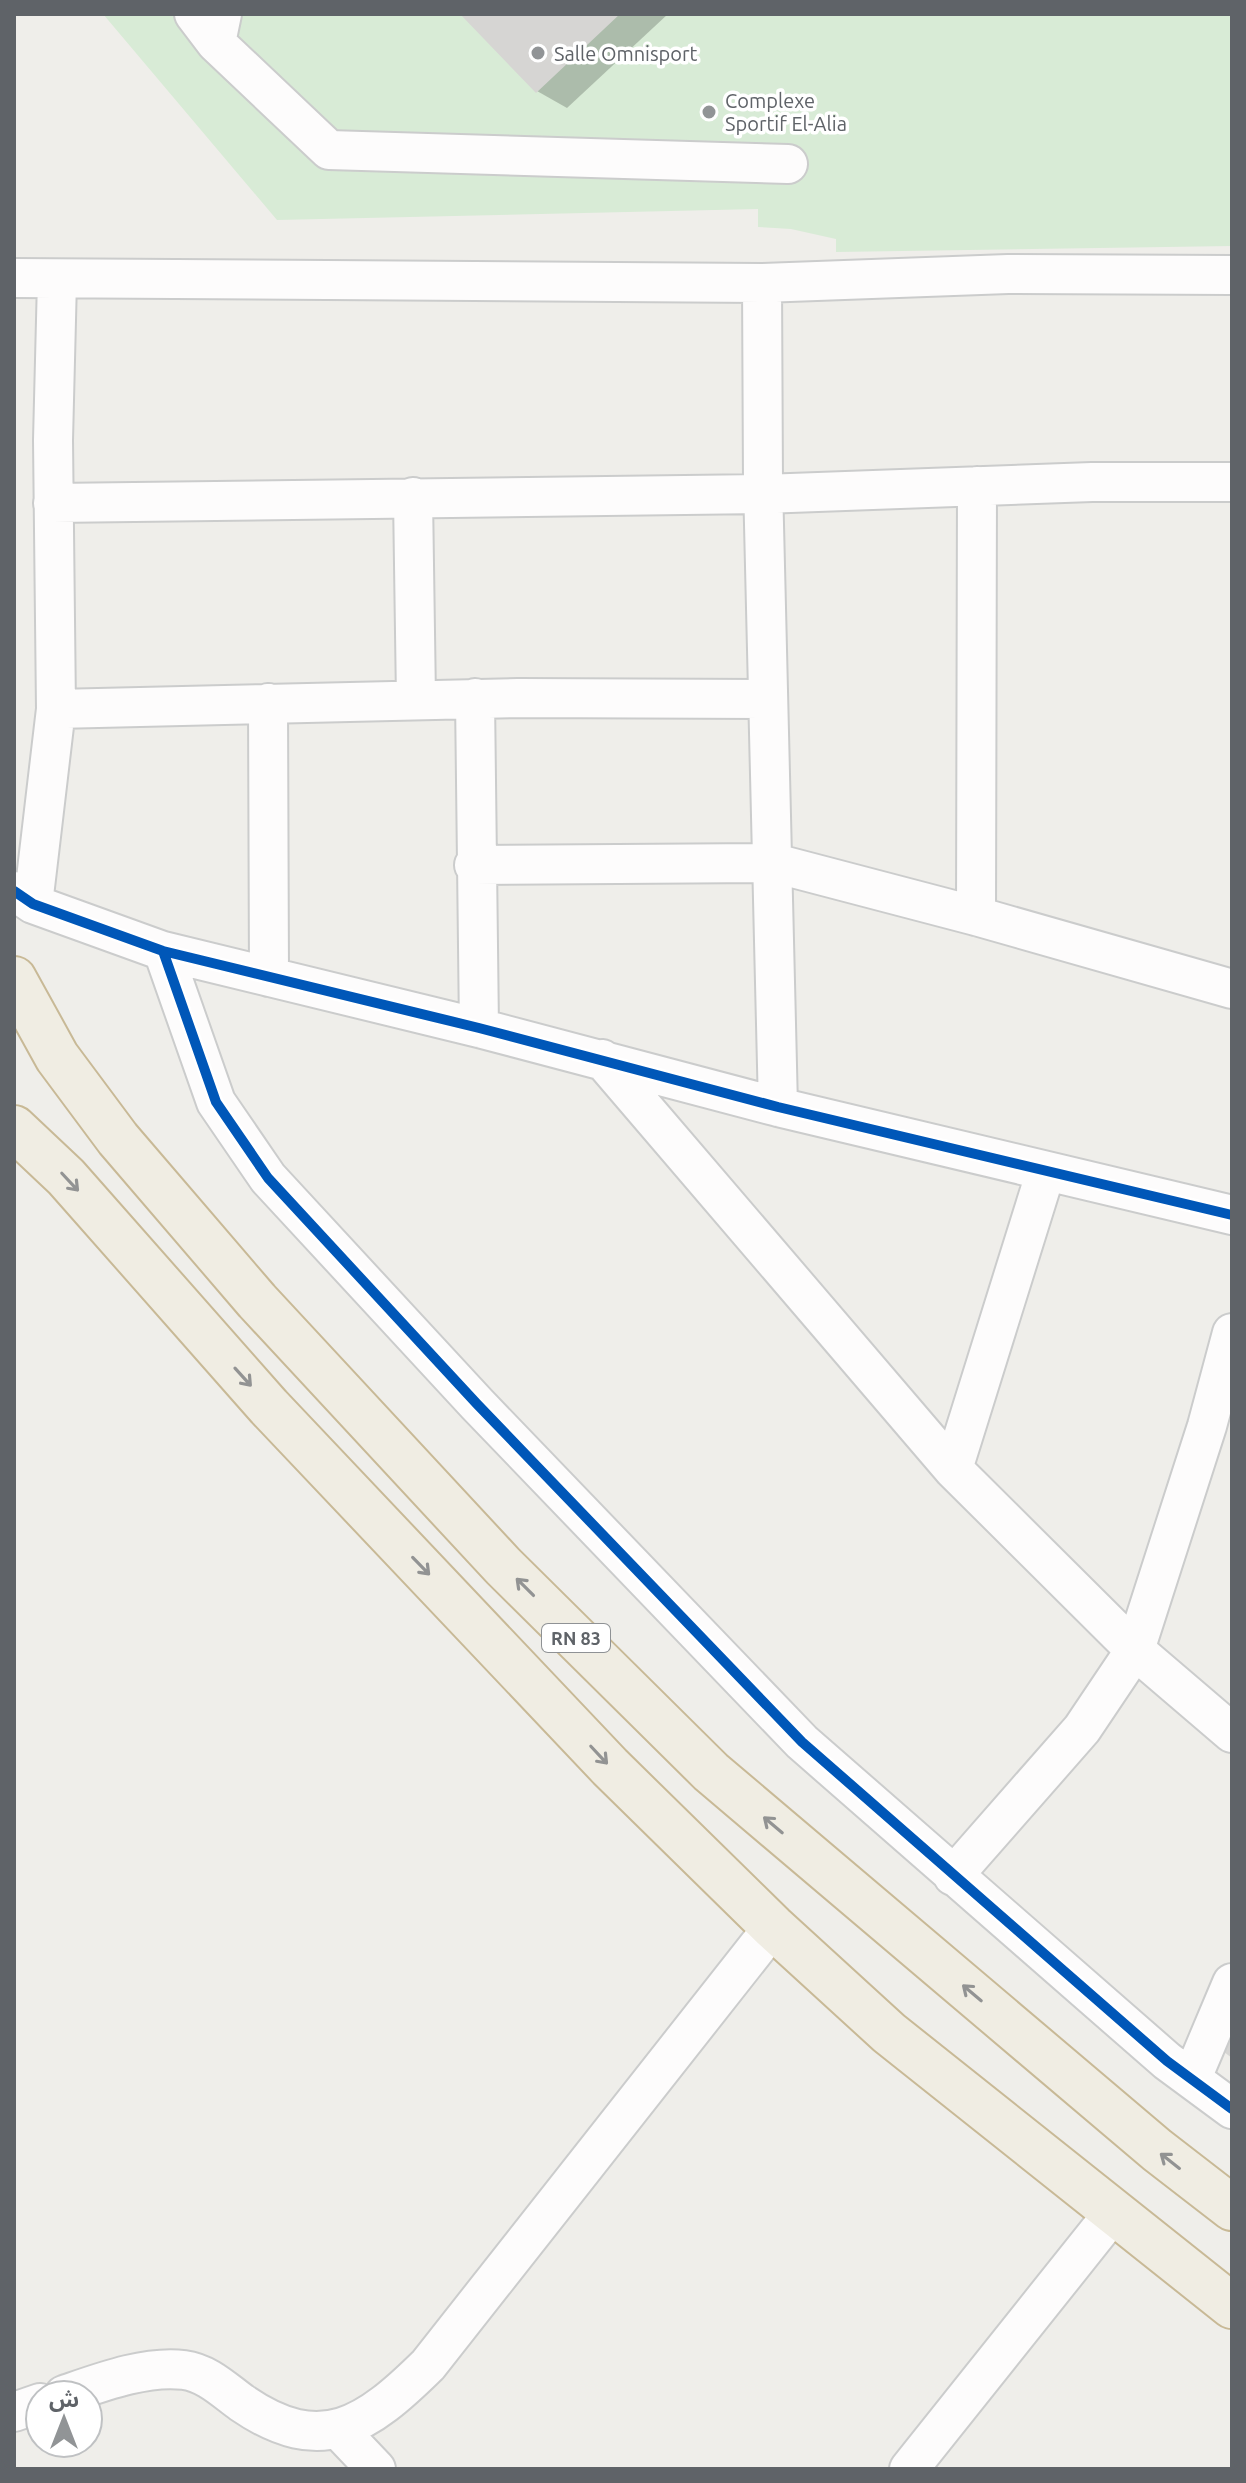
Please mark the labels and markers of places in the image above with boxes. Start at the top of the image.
place label: Salle Omnisport [554,42,698,65]
marker: Salle Omnisport [529,44,547,62]
place label: Complexe Sportif El-Alia [725,89,847,135]
marker: Complexe Sportif El-Alia [700,103,718,121]

